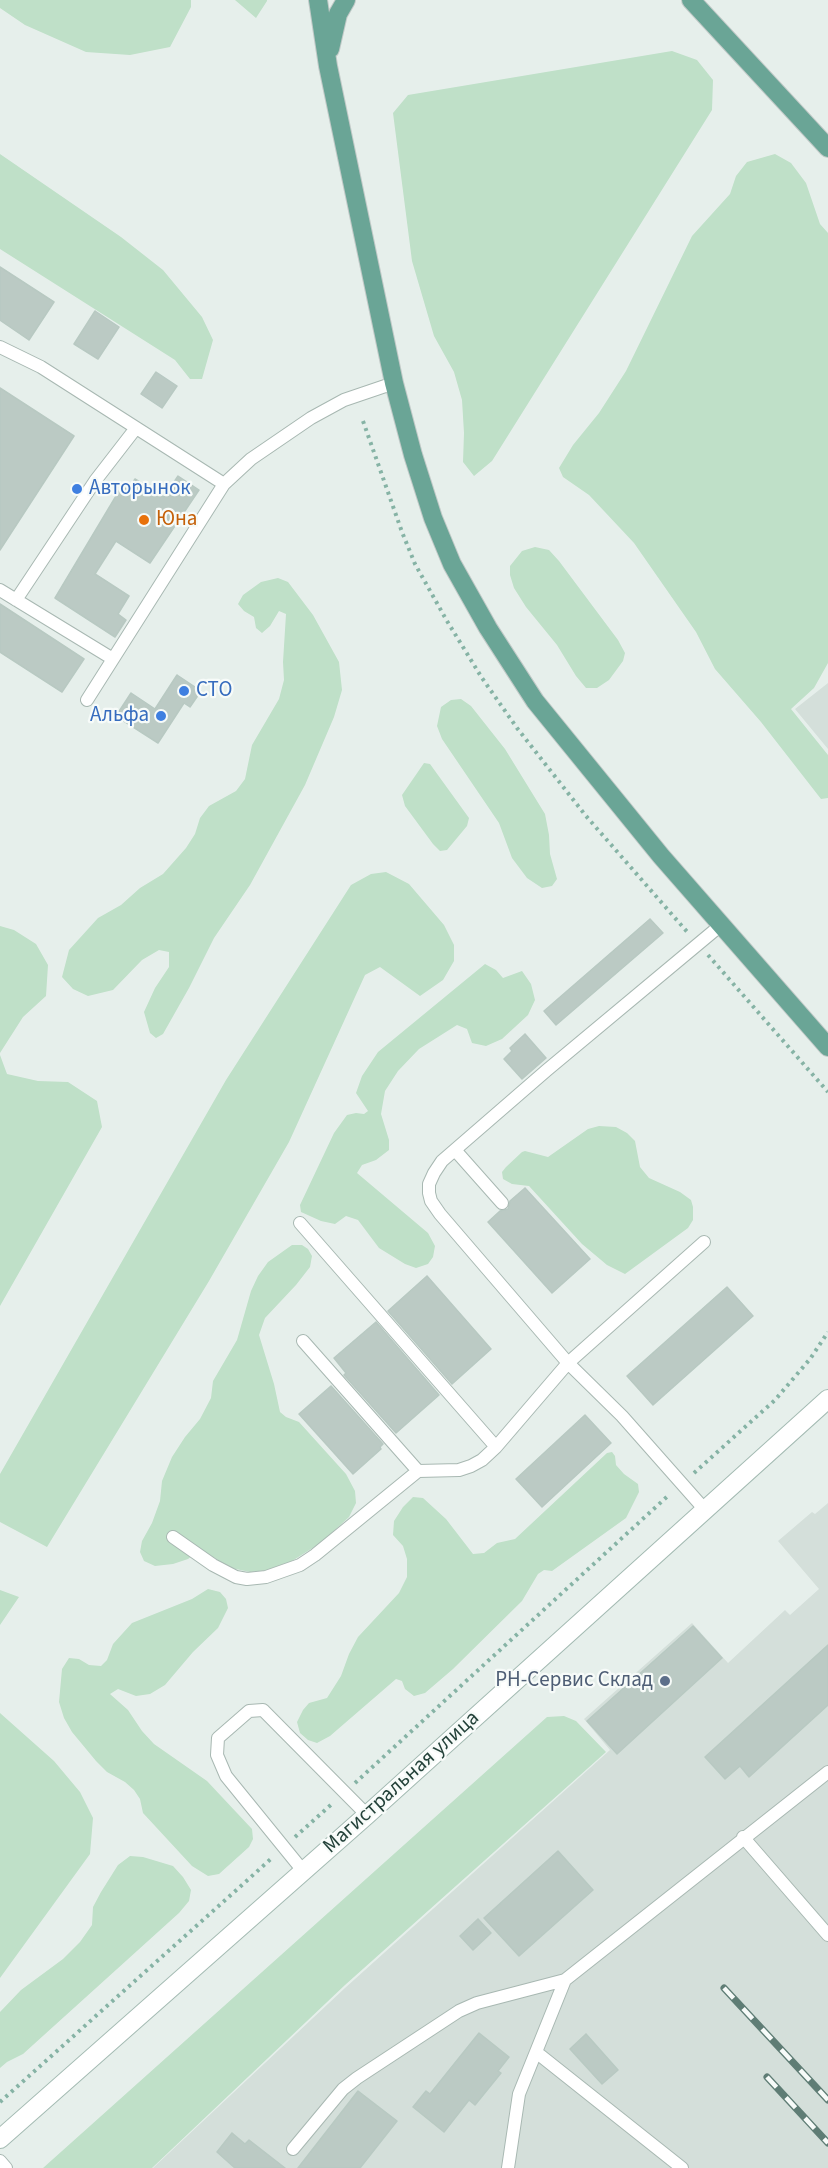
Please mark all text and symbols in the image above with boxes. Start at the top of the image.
place label: Авторынок [89,476,191,502]
marker: Авторынок [70,482,84,496]
place label: Юна [156,507,197,533]
marker: Юна [137,513,151,527]
place label: СТО [196,678,232,704]
marker: СТО [177,684,191,698]
place label: Альфа [90,703,149,729]
marker: Альфа [154,709,168,723]
place label: РН-Сервис Cклад [495,1668,653,1694]
marker: РН-Сервис Cклад [658,1674,672,1688]
street label: Магистральная улица [319,1706,485,1860]

